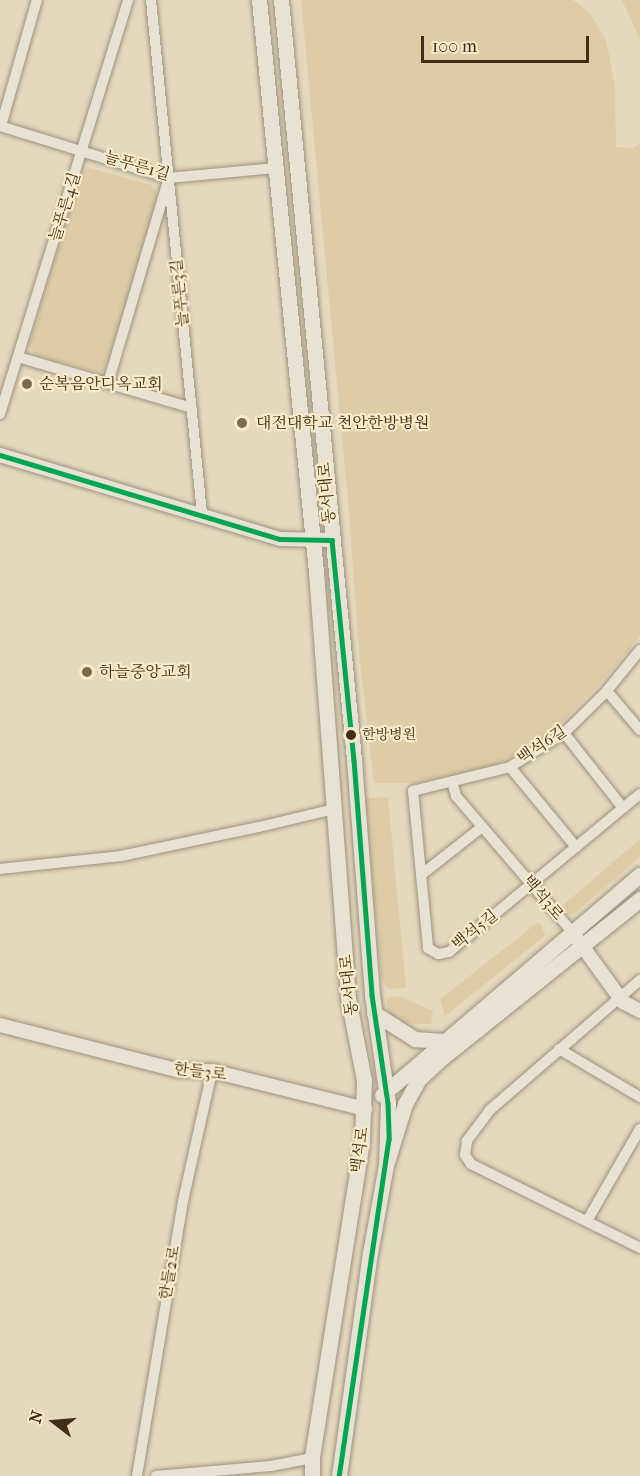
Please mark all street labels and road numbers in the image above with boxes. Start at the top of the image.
street label: 늘푸른1길 [102,147,172,185]
street label: 늘푸른4길 [45,170,85,244]
street label: 늘푸른3길 [167,258,193,328]
street label: 동서대로 [315,461,339,525]
street label: 백석6길 [514,722,570,768]
street label: 백석3로 [519,872,567,924]
street label: 백석5길 [448,906,502,954]
street label: 동서대로 [336,953,362,1017]
street label: 한들3로 [173,1059,227,1085]
street label: 백석로 [347,1126,373,1174]
street label: 한들2로 [156,1244,184,1302]

